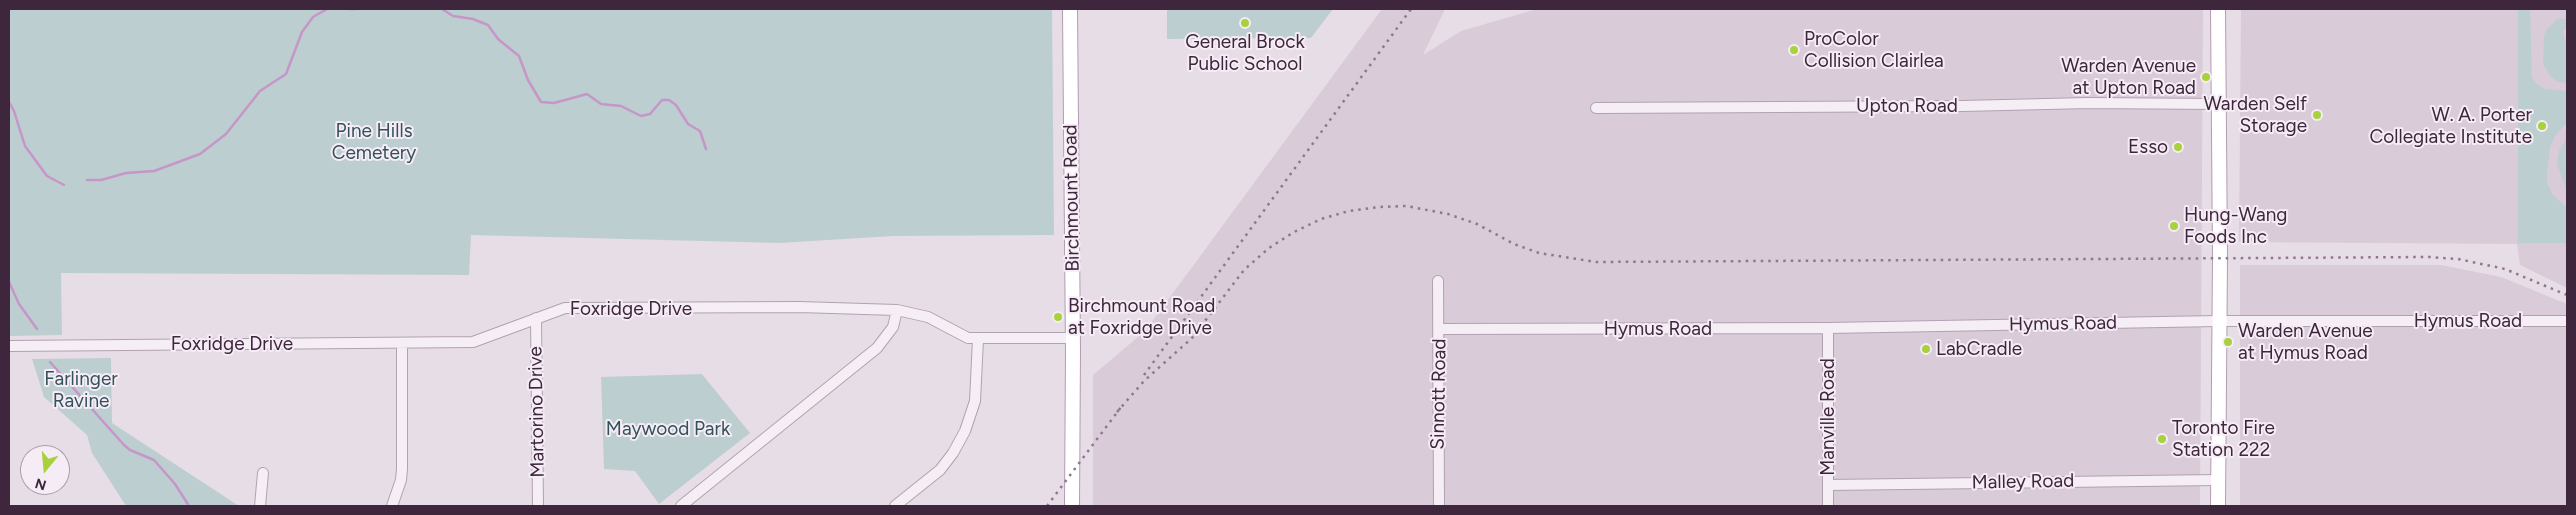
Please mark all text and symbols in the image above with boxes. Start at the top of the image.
marker: General Brock Public School [1239,17,1251,29]
place label: ProColor Collision Clairlea [1804,28,1944,72]
place label: General Brock Public School [1185,31,1305,75]
marker: ProColor Collision Clairlea [1788,44,1800,56]
place label: Warden Avenue at Upton Road [2061,55,2196,99]
marker: Warden Avenue at Upton Road [2200,71,2212,83]
place label: Warden Self Storage [2203,93,2307,137]
street label: Upton Road [1856,95,1958,117]
place label: W. A. Porter Collegiate Institute [2370,104,2532,148]
marker: Warden Self Storage [2311,109,2323,121]
park label: Pine Hills Cemetery [332,120,416,164]
marker: W. A. Porter Collegiate Institute [2536,120,2548,132]
street label: Birchmount Road [1059,124,1085,272]
place label: Esso [2128,136,2168,158]
marker: Esso [2172,141,2184,153]
place label: Hung-Wang Foods Inc [2184,204,2287,248]
marker: Hung-Wang Foods Inc [2168,220,2180,232]
place label: Birchmount Road at Foxridge Drive [1068,295,1215,339]
street label: Foxridge Drive [570,298,692,320]
street label: Hymus Road [2414,310,2522,332]
marker: Birchmount Road at Foxridge Drive [1052,311,1064,323]
street label: Hymus Road [2009,312,2117,336]
street label: Hymus Road [1604,318,1712,340]
place label: Warden Avenue at Hymus Road [2238,320,2373,364]
street label: Foxridge Drive [171,333,293,355]
marker: Warden Avenue at Hymus Road [2222,336,2234,348]
street label: Sinnott Road [1427,338,1451,450]
place label: LabCradle [1936,338,2022,360]
marker: LabCradle [1920,343,1932,355]
street label: Martorino Drive [524,346,550,478]
street label: Manville Road [1817,358,1839,476]
park label: Farlinger Ravine [44,368,118,412]
place label: Toronto Fire Station 222 [2172,417,2275,461]
park label: Maywood Park [606,418,730,440]
marker: Toronto Fire Station 222 [2156,433,2168,445]
north arrow [20,445,70,495]
street label: Malley Road [1971,470,2075,494]
text: N [33,474,48,494]

